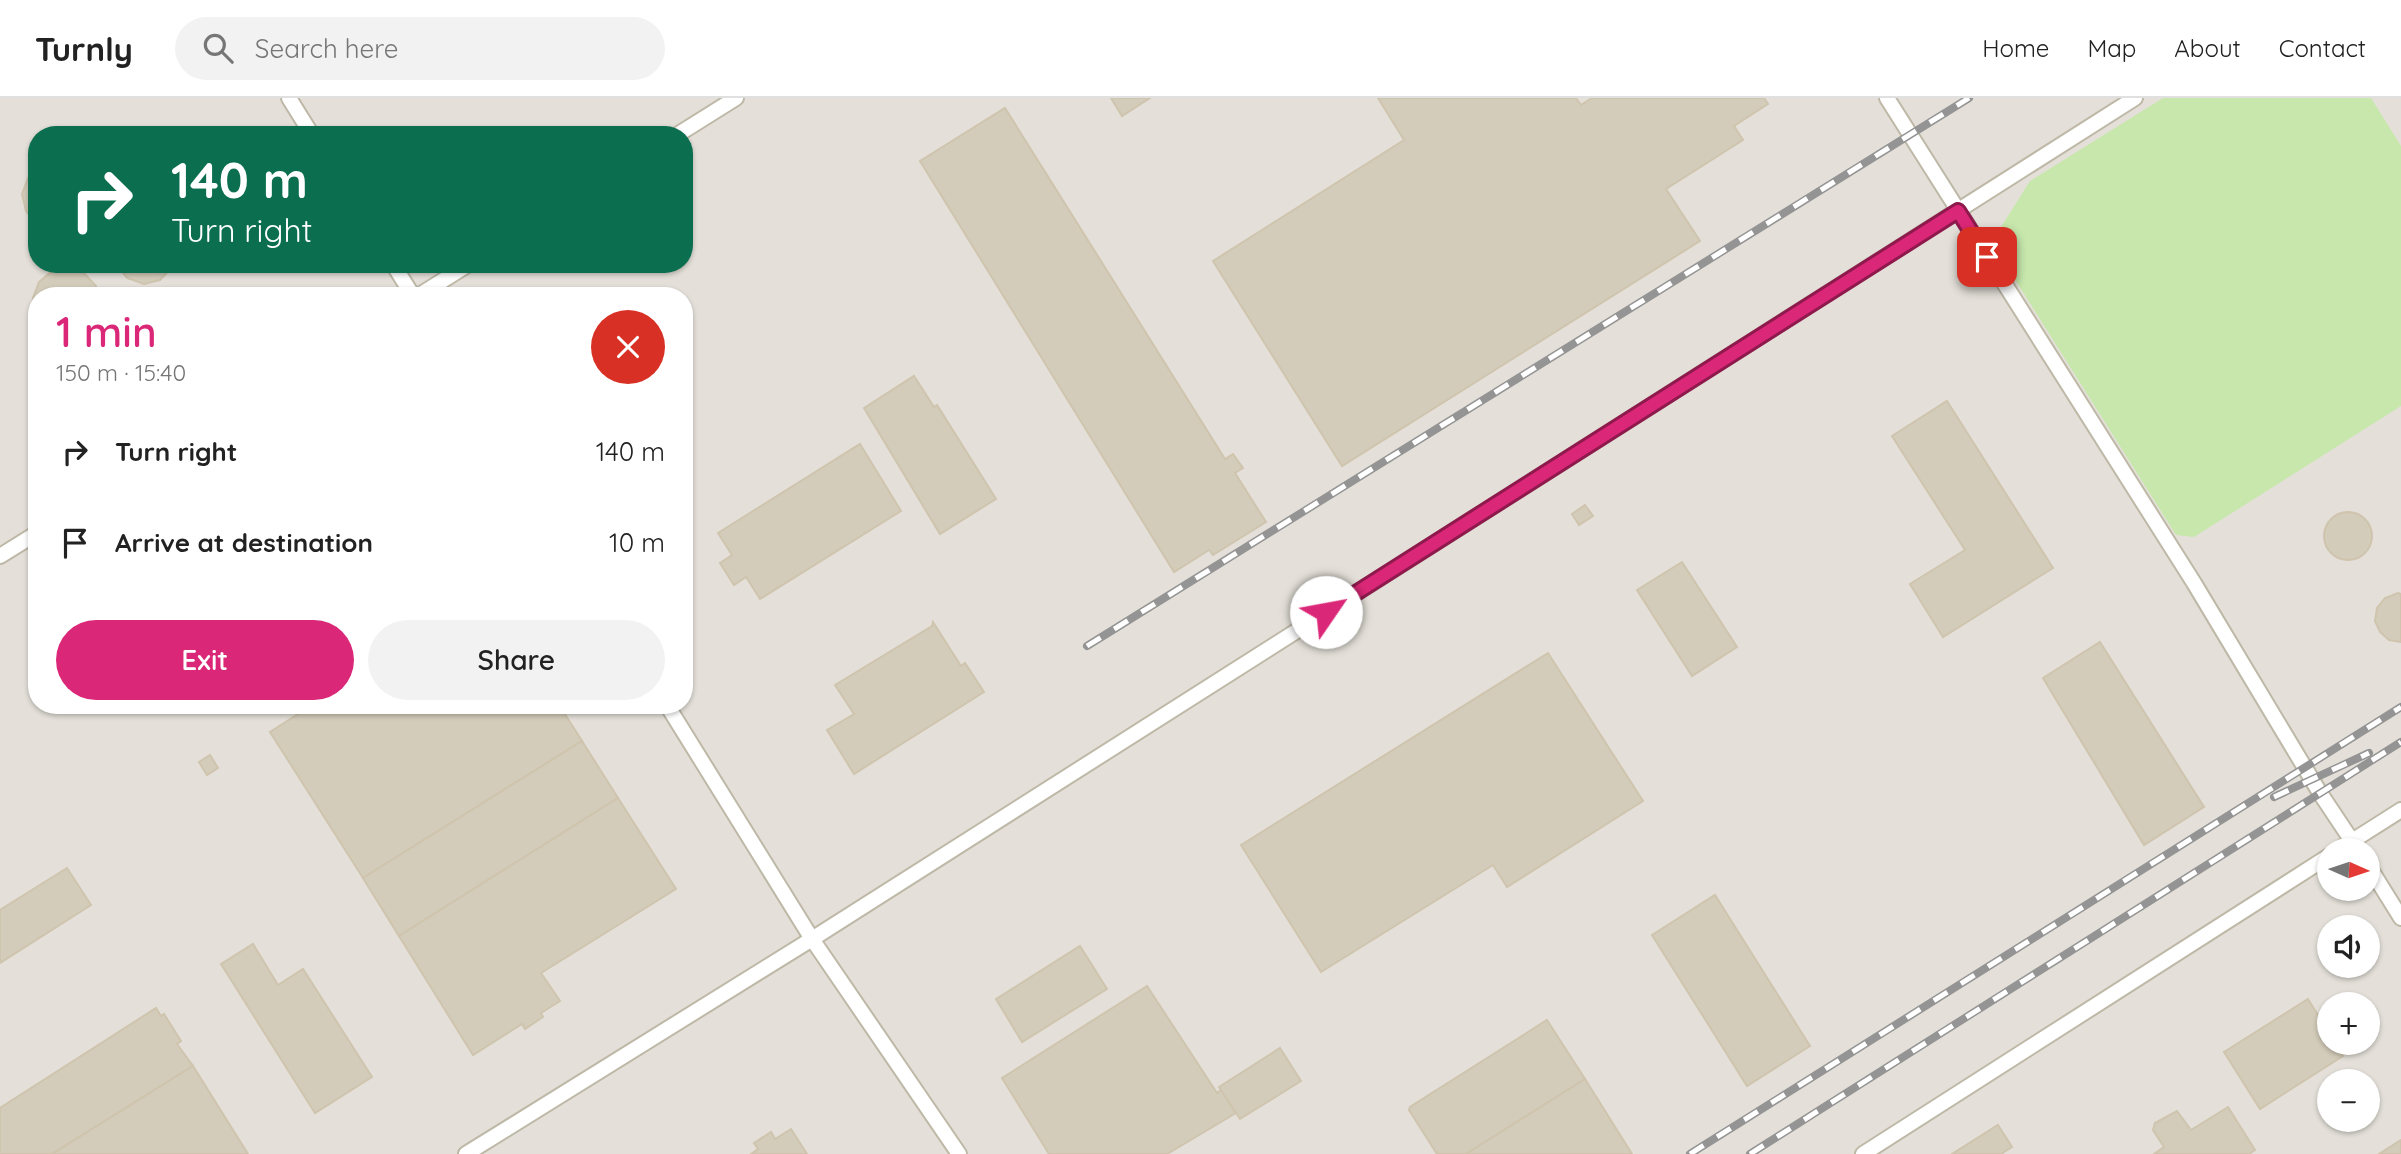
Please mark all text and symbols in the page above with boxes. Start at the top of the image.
search box [175,17,665,80]
text: Turnly [35,28,133,69]
icon: search [199,29,237,67]
text: Search here [255,32,398,65]
text: Home [1982,33,2049,63]
text: Map [2087,33,2136,63]
text: About [2174,33,2241,63]
text: Contact [2279,33,2366,63]
text: 140 m [171,149,308,210]
icon: right [56,154,147,245]
text: Turn right [171,210,312,250]
pin [1957,227,2017,287]
icon: arrive [1968,238,2006,276]
text: 1 min [56,305,157,358]
button: close [591,310,665,384]
text: 150 m · 15:40 [56,358,186,387]
icon: right [56,433,94,471]
text: Turn right [115,435,237,468]
text: 140 m [596,435,665,468]
icon: arrive [56,524,94,562]
text: Arrive at destination [115,526,373,559]
text: 10 m [609,526,665,559]
position arrow [1289,575,1363,649]
button: Exit [56,620,354,700]
button: Share [368,620,665,700]
north arrow [2317,838,2380,901]
map controls [2317,838,2380,1132]
button: sound [2317,915,2380,978]
button: + [2317,992,2380,1055]
button: − [2317,1069,2380,1132]

